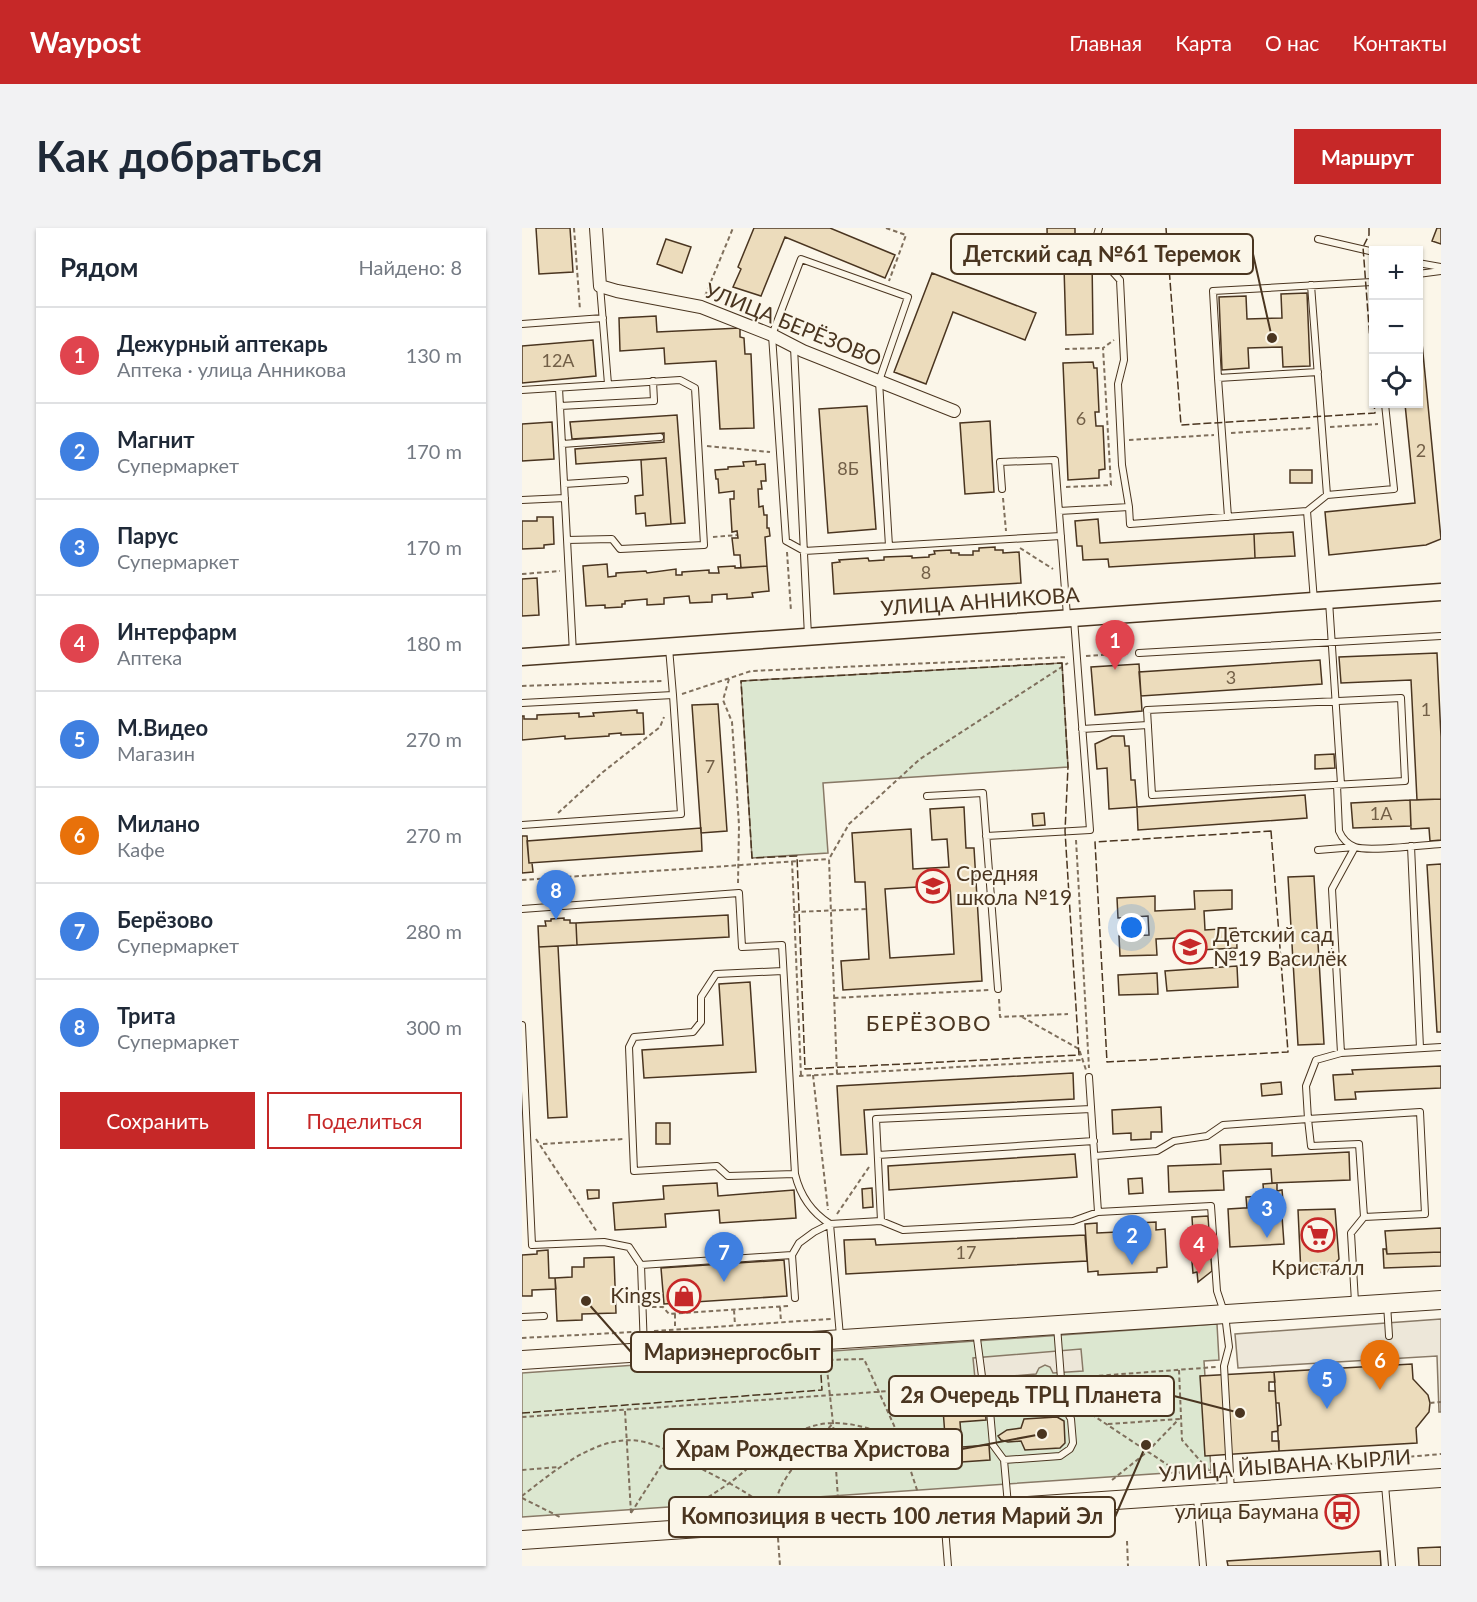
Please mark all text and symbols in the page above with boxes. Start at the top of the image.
text: Waypost [30,25,141,59]
text: Главная [1069,30,1142,55]
text: Карта [1175,30,1232,55]
text: О нас [1265,30,1319,55]
text: Контакты [1352,30,1447,55]
button: Маршрут [1294,129,1441,184]
text: Как добраться [36,131,323,181]
callout: Детский сад №61 Теремок [951,234,1253,274]
text: Детский сад №61 Теремок [963,240,1241,267]
map controls [1369,246,1423,408]
button: + [1369,246,1423,300]
text: Рядом [60,251,138,283]
text: Найдено: 8 [359,255,462,279]
street label: УЛИЦА БЕРЁЗОВО [702,277,886,370]
button: − [1369,300,1423,354]
text: Дежурный аптекарь [117,330,328,357]
text: 1 [74,343,85,367]
text: 130 m [406,343,462,367]
house number: 12А [541,349,575,371]
button: locate [1369,354,1423,408]
text: Аптека · улица Анникова [117,357,346,381]
house number: 6 [1076,407,1086,429]
text: Магнит [117,426,195,453]
text: 2 [74,439,85,463]
text: 170 m [406,439,462,463]
house number: 2 [1416,439,1426,461]
text: Супермаркет [117,453,239,477]
house number: 8Б [837,457,859,479]
text: Парус [117,522,178,549]
text: 3 [74,535,85,559]
text: 170 m [406,535,462,559]
text: Супермаркет [117,549,239,573]
house number: 8 [921,561,931,583]
street label: УЛИЦА АННИКОВА [880,581,1081,620]
text: Интерфарм [117,618,237,645]
pin: 1 [1096,620,1134,670]
text: 4 [74,631,85,655]
text: 180 m [406,631,462,655]
text: Аптека [117,645,182,669]
house number: 3 [1226,666,1236,688]
house number: 1 [1421,698,1431,720]
text: М.Видео [117,714,208,741]
text: 5 [74,727,85,751]
text: 270 m [406,727,462,751]
text: Магазин [117,741,195,765]
house number: 7 [705,755,715,777]
house number: 1А [1370,802,1393,824]
text: Милано [117,810,200,837]
text: 6 [74,823,85,847]
text: 270 m [406,823,462,847]
text: Кафе [117,837,165,861]
place label: Средняя школа №19 [956,860,1072,909]
school or university icon: Средняя школа №19 [915,868,951,904]
pin: 8 [537,870,576,920]
text: Берёзово [117,906,213,933]
your location [1117,913,1146,942]
text: 7 [74,919,85,943]
text: 280 m [406,919,462,943]
place label: Детский сад №19 Василёк [1213,921,1347,970]
school or university icon: Детский сад №19 Василёк [1172,929,1208,965]
text: Супермаркет [117,933,239,957]
text: Трита [117,1002,176,1029]
district label: БЕРЁЗОВО [866,1009,992,1036]
text: 8 [74,1015,85,1039]
text: 300 m [406,1015,462,1039]
text: Супермаркет [117,1029,239,1053]
button: Сохранить [60,1092,255,1149]
button: Поделиться [267,1092,462,1149]
pin: 3 [1248,1188,1286,1238]
pin: 2 [1112,1216,1152,1265]
supermarket icon: Кристалл [1300,1217,1336,1253]
pin: 4 [1180,1224,1218,1274]
pin: 7 [704,1232,744,1282]
house number: 17 [956,1241,976,1263]
place label: Кристалл [1271,1254,1365,1279]
shop icon: Kings [666,1278,702,1314]
place label: Kings [610,1282,661,1307]
callout: Мариэнергосбыт [631,1332,832,1372]
text: Мариэнергосбыт [643,1338,821,1365]
pin: 6 [1360,1340,1400,1390]
pin: 5 [1308,1360,1346,1409]
callout: 2я Очередь ТРЦ Планета [889,1376,1174,1416]
text: 2я Очередь ТРЦ Планета [900,1381,1162,1408]
callout: Храм Рождества Христова [664,1429,962,1469]
text: Храм Рождества Христова [676,1435,950,1462]
street label: УЛИЦА ЙЫВАНА КЫРЛИ [1158,1443,1412,1486]
bus stop icon: улица Баумана [1324,1494,1360,1530]
callout: Композиция в честь 100 летия Марий Эл [669,1497,1115,1537]
place label: улица Баумана [1175,1498,1319,1523]
text: Композиция в честь 100 летия Марий Эл [681,1502,1103,1529]

